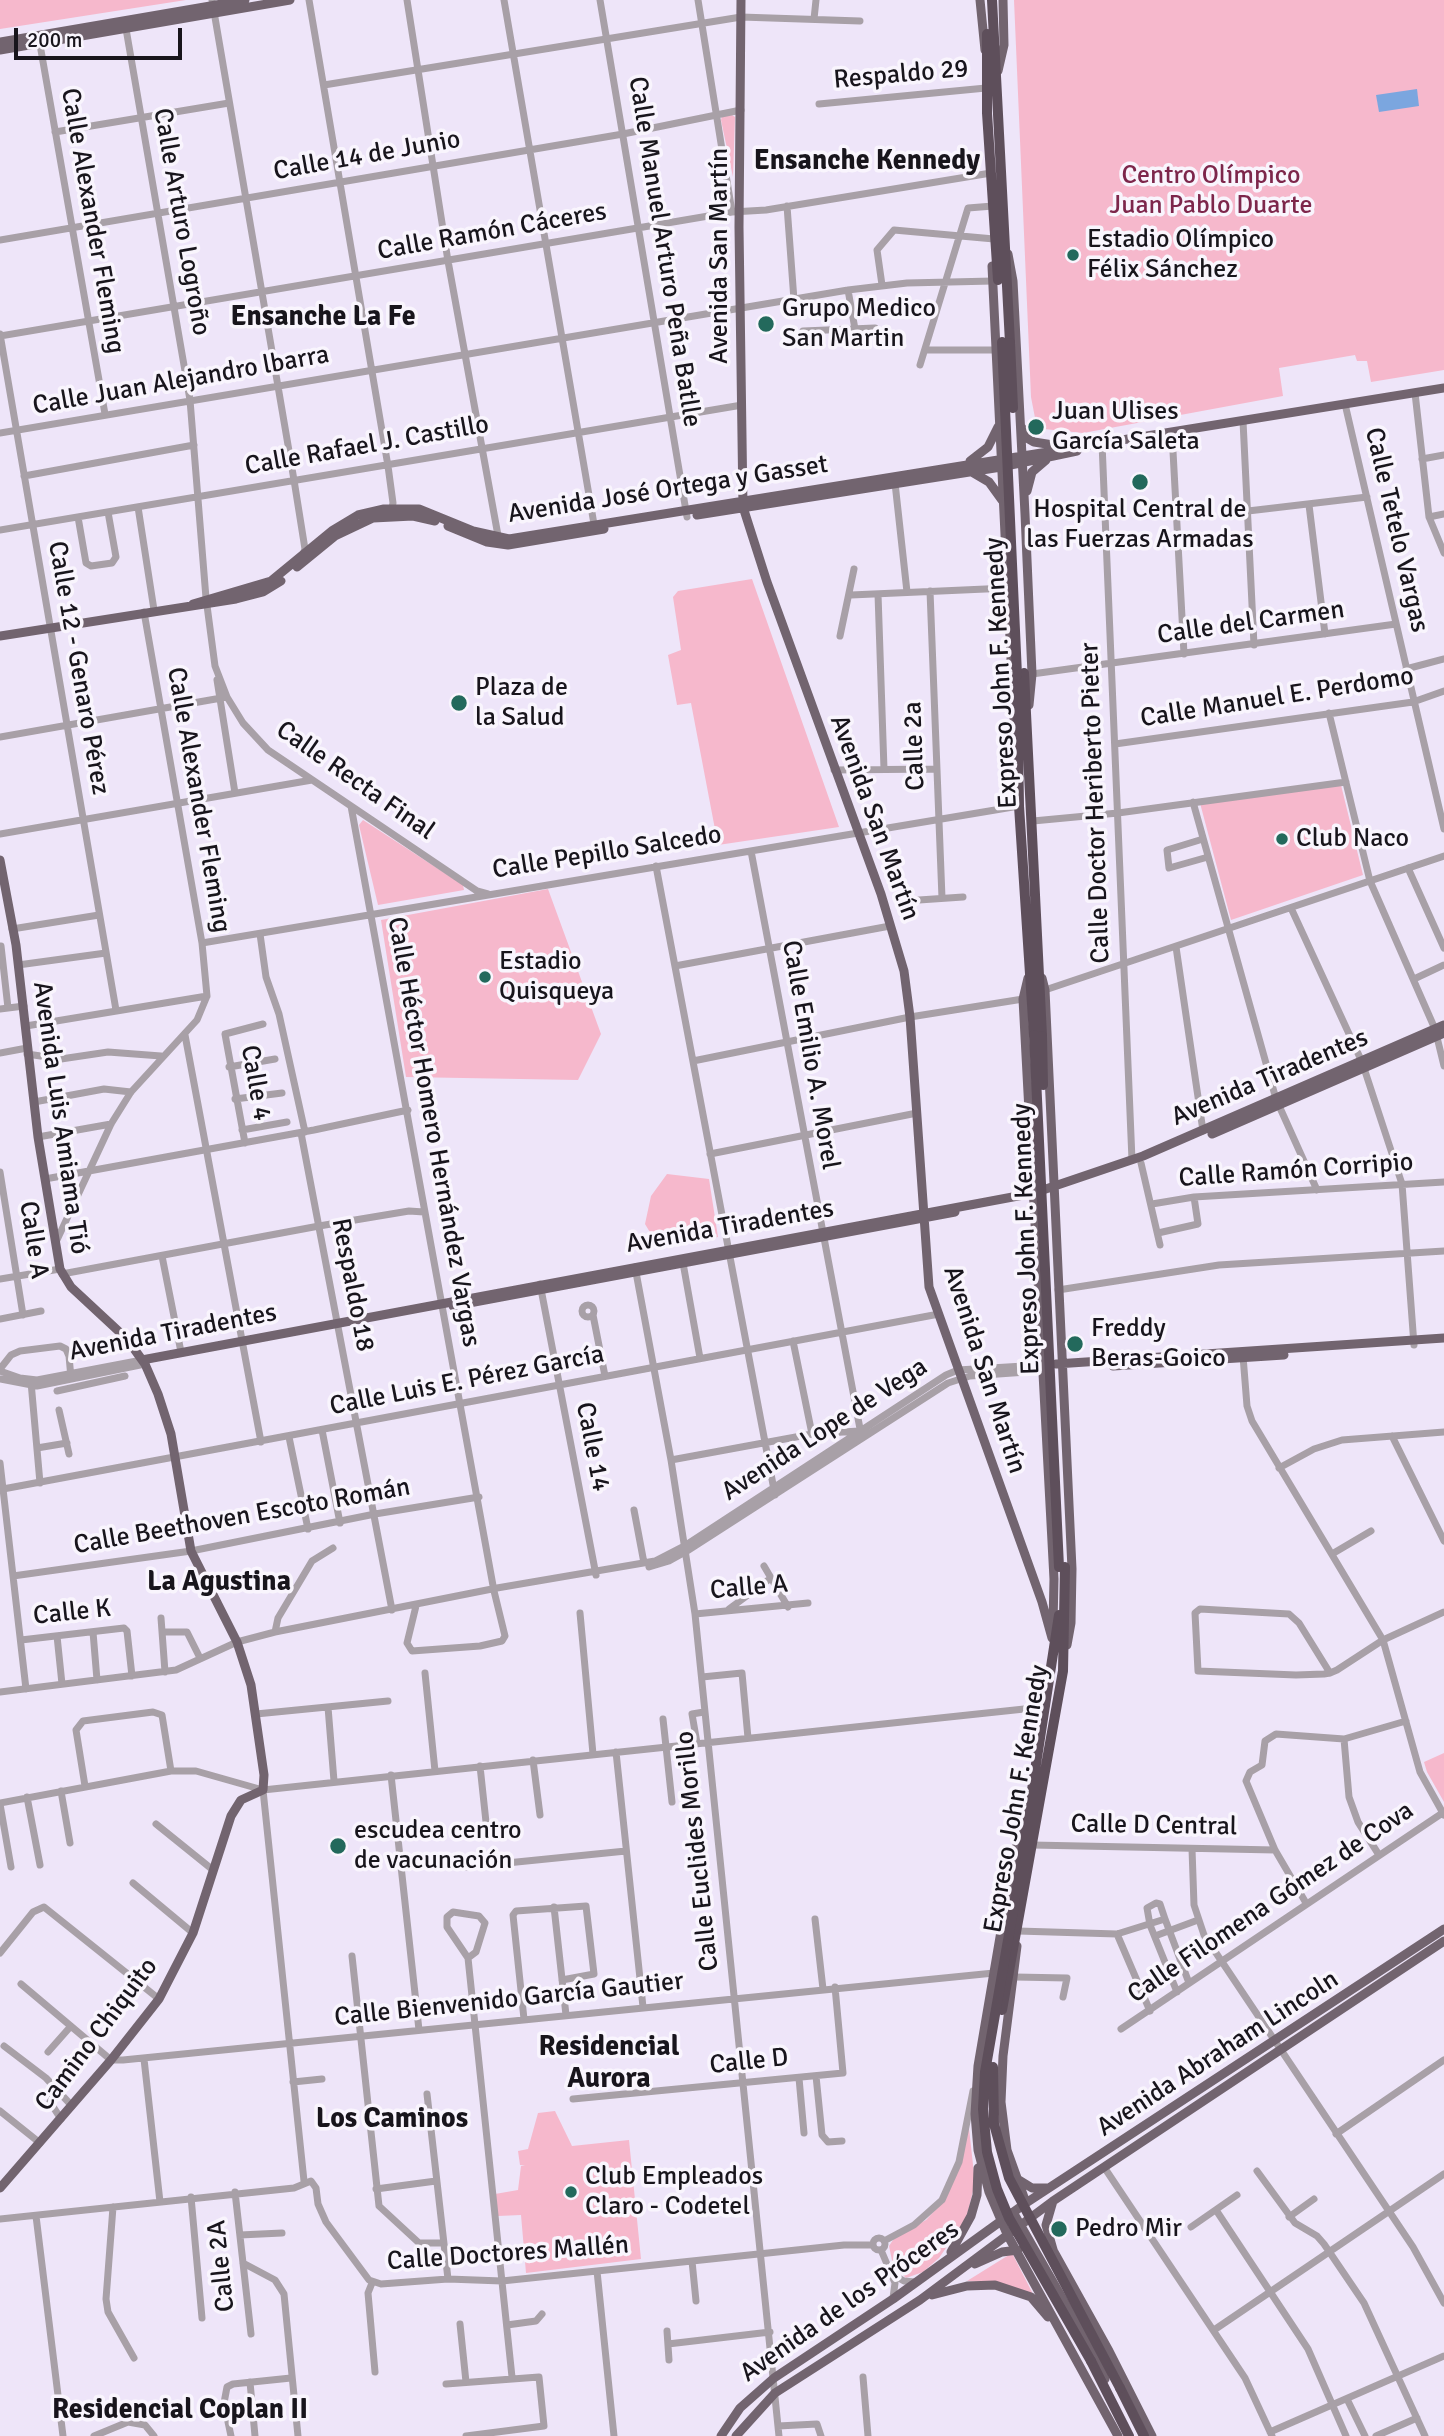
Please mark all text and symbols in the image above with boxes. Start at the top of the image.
scale bar [18,14,186,58]
text: 200 m [27,27,82,53]
street label: Respaldo 29 [832,54,970,96]
street label: Calle Manuel Arturo Peña Batlle [621,75,707,429]
street label: Calle Alexander Fleming [53,86,131,356]
street label: Calle Arturo Logroño [146,106,216,338]
street label: Calle 14 de Junio [271,124,463,188]
district label: Ensanche Kennedy [754,145,980,179]
street label: Avenida San Martín [704,148,736,364]
park label: Centro Olímpico Juan Pablo Duarte [1110,160,1312,222]
street label: Calle Ramón Cáceres [375,196,609,268]
place label: Estadio Olímpico Félix Sánchez [1087,224,1274,286]
marker: Estadio Olímpico Félix Sánchez [1065,247,1081,263]
place label: Grupo Medico San Martin [782,293,936,354]
district label: Ensanche La Fe [230,301,416,335]
marker: Grupo Medico San Martin [756,314,776,334]
street label: Calle Juan Alejandro lbarra [30,340,332,422]
place label: Juan Ulises García Saleta [1052,396,1200,458]
street label: Calle Rafael J. Castillo [243,409,491,483]
marker: Juan Ulises García Saleta [1026,417,1046,437]
street label: Calle Tetelo Vargas [1357,425,1435,635]
street label: Avenida José Ortega y Gasset [506,449,830,531]
marker: Hospital Central de las Fuerzas Armadas [1130,472,1150,492]
place label: Hospital Central de las Fuerzas Armadas [1026,494,1254,556]
street label: Expreso John F. Kennedy [979,537,1025,809]
street label: Calle 12 - Genaro Pérez [40,539,116,797]
street label: Calle del Carmen [1155,594,1347,652]
street label: Calle Doctor Heriberto Pieter [1075,642,1117,964]
street label: Calle Manuel E. Perdomo [1138,661,1416,735]
street label: Calle Alexander Fleming [159,665,237,935]
place label: Plaza de la Salud [475,672,568,734]
marker: Plaza de la Salud [449,693,469,713]
street label: Calle 2a [898,701,932,791]
street label: Avenida San Martín [822,711,926,925]
street label: Calle Recta Final [270,715,440,847]
street label: Calle Pepillo Salcedo [490,819,724,887]
place label: Club Naco [1296,823,1409,855]
marker: Club Naco [1274,831,1290,847]
street label: Calle Héctor Homero Hernández Vargas [380,914,486,1350]
street label: Calle Emilio A. Morel [774,938,846,1172]
place label: Estadio Quisqueya [499,946,614,1007]
marker: Estadio Quisqueya [477,969,493,985]
street label: Avenida Luis Amiama Tió [25,980,95,1256]
street label: Avenida Tiradentes [1167,1023,1373,1133]
street label: Calle 4 [233,1043,277,1123]
street label: Expreso John F. Kennedy [1007,1103,1047,1375]
street label: Calle Ramón Corripio [1178,1147,1414,1195]
street label: Avenida Tiradentes [624,1193,836,1261]
street label: Calle A [11,1199,55,1281]
street label: Respaldo 18 [324,1216,380,1354]
street label: Avenida San Martín [936,1262,1032,1478]
street label: Avenida Tiradentes [67,1298,279,1368]
place label: Freddy Beras-Goico [1091,1313,1226,1374]
marker: Freddy Beras-Goico [1065,1334,1085,1354]
street label: Calle Luis E. Pérez García [327,1339,607,1423]
street label: Avenida Lope de Vega [716,1352,934,1508]
street label: Calle 14 [568,1400,616,1494]
street label: Calle Beethoven Escoto Román [71,1472,413,1562]
district label: La Agustina [147,1566,291,1600]
street label: Calle A [709,1569,789,1607]
street label: Calle K [32,1593,112,1633]
street label: Expreso John F. Kennedy [978,1663,1056,1935]
street label: Calle Euclides Morillo [670,1729,726,1973]
street label: Calle Filomena Gómez de Cova [1122,1796,1420,2010]
street label: Calle D Central [1070,1809,1238,1843]
place label: escudea centro de vacunación [354,1815,522,1876]
marker: escudea centro de vacunación [328,1836,348,1856]
street label: Camino Chiquito [29,1952,165,2118]
street label: Avenida Abraham Lincoln [1091,1964,1345,2144]
street label: Calle Bienvenido García Gautier [333,1966,685,2034]
district label: Residencial Aurora [539,2031,679,2097]
street label: Calle D [708,2042,790,2082]
district label: Los Caminos [316,2103,468,2137]
place label: Club Empleados Claro - Codetel [585,2161,763,2222]
marker: Club Empleados Claro - Codetel [563,2184,579,2200]
place label: Pedro Mir [1075,2213,1182,2245]
street label: Avenida de los Próceres [735,2215,965,2389]
street label: Calle 2A [202,2219,242,2313]
marker: Pedro Mir [1049,2219,1069,2239]
street label: Calle Doctores Mallén [386,2230,630,2278]
district label: Residencial Coplan II [52,2394,308,2428]

